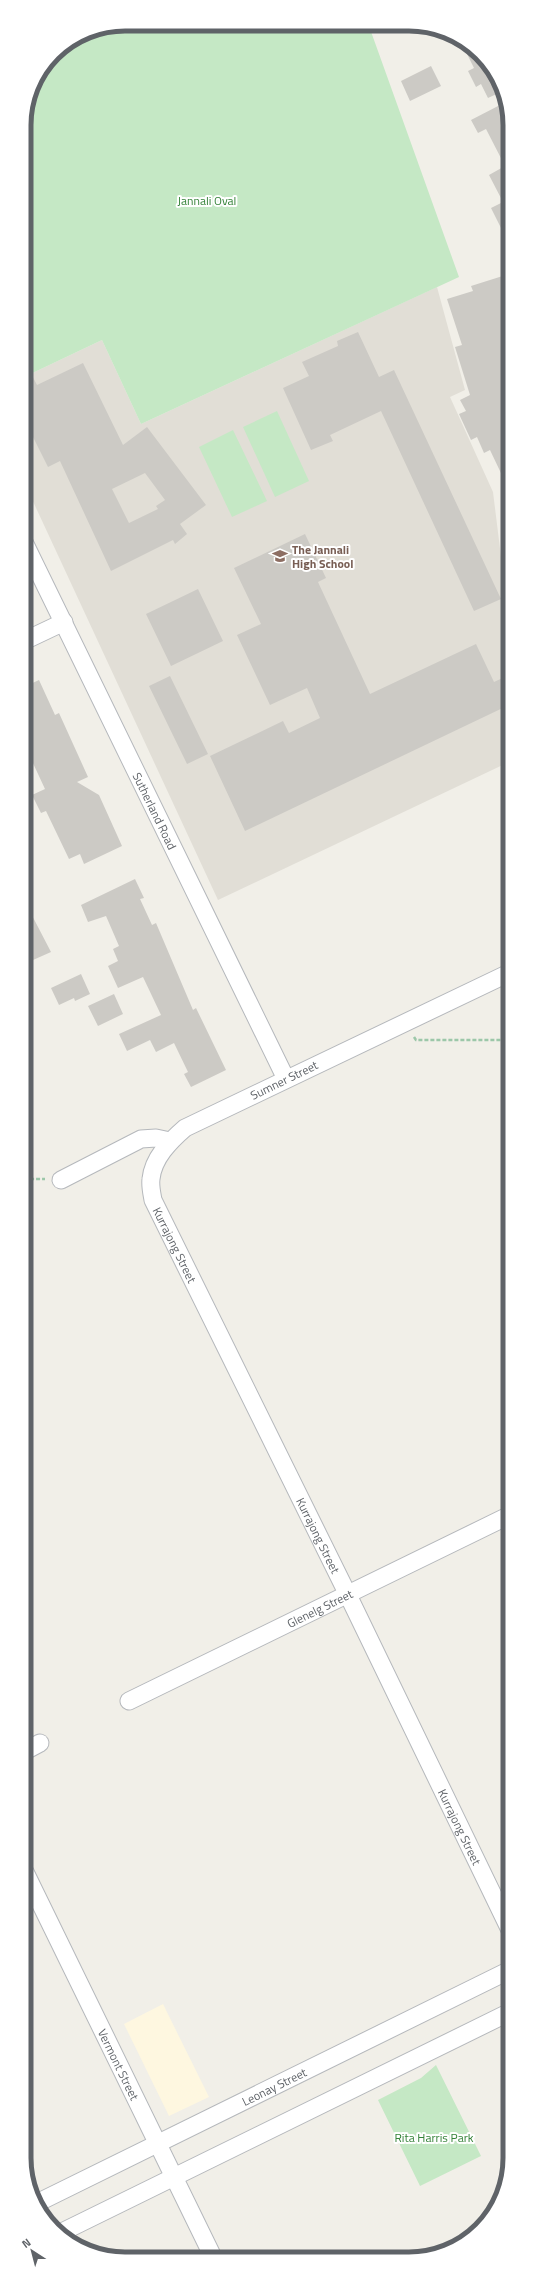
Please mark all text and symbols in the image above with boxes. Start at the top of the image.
park label: Jannali Oval [178,191,236,210]
place label: The Jannali High School [292,540,353,573]
school or university icon: The Jannali High School [271,547,289,565]
street label: Sutherland Road [128,769,182,853]
street label: Sumner Street [247,1055,322,1105]
street label: Kurrajong Street [148,1203,202,1287]
street label: Kurrajong Street [292,1494,346,1577]
street label: Glenelg Street [283,1583,356,1632]
street label: Kurrajong Street [433,1785,487,1869]
street label: Vermont Street [93,2025,145,2104]
street label: Leonay Street [238,2062,310,2110]
park label: Rita Harris Park [394,2128,474,2147]
north arrow [12,2231,52,2271]
text: N [18,2234,34,2252]

